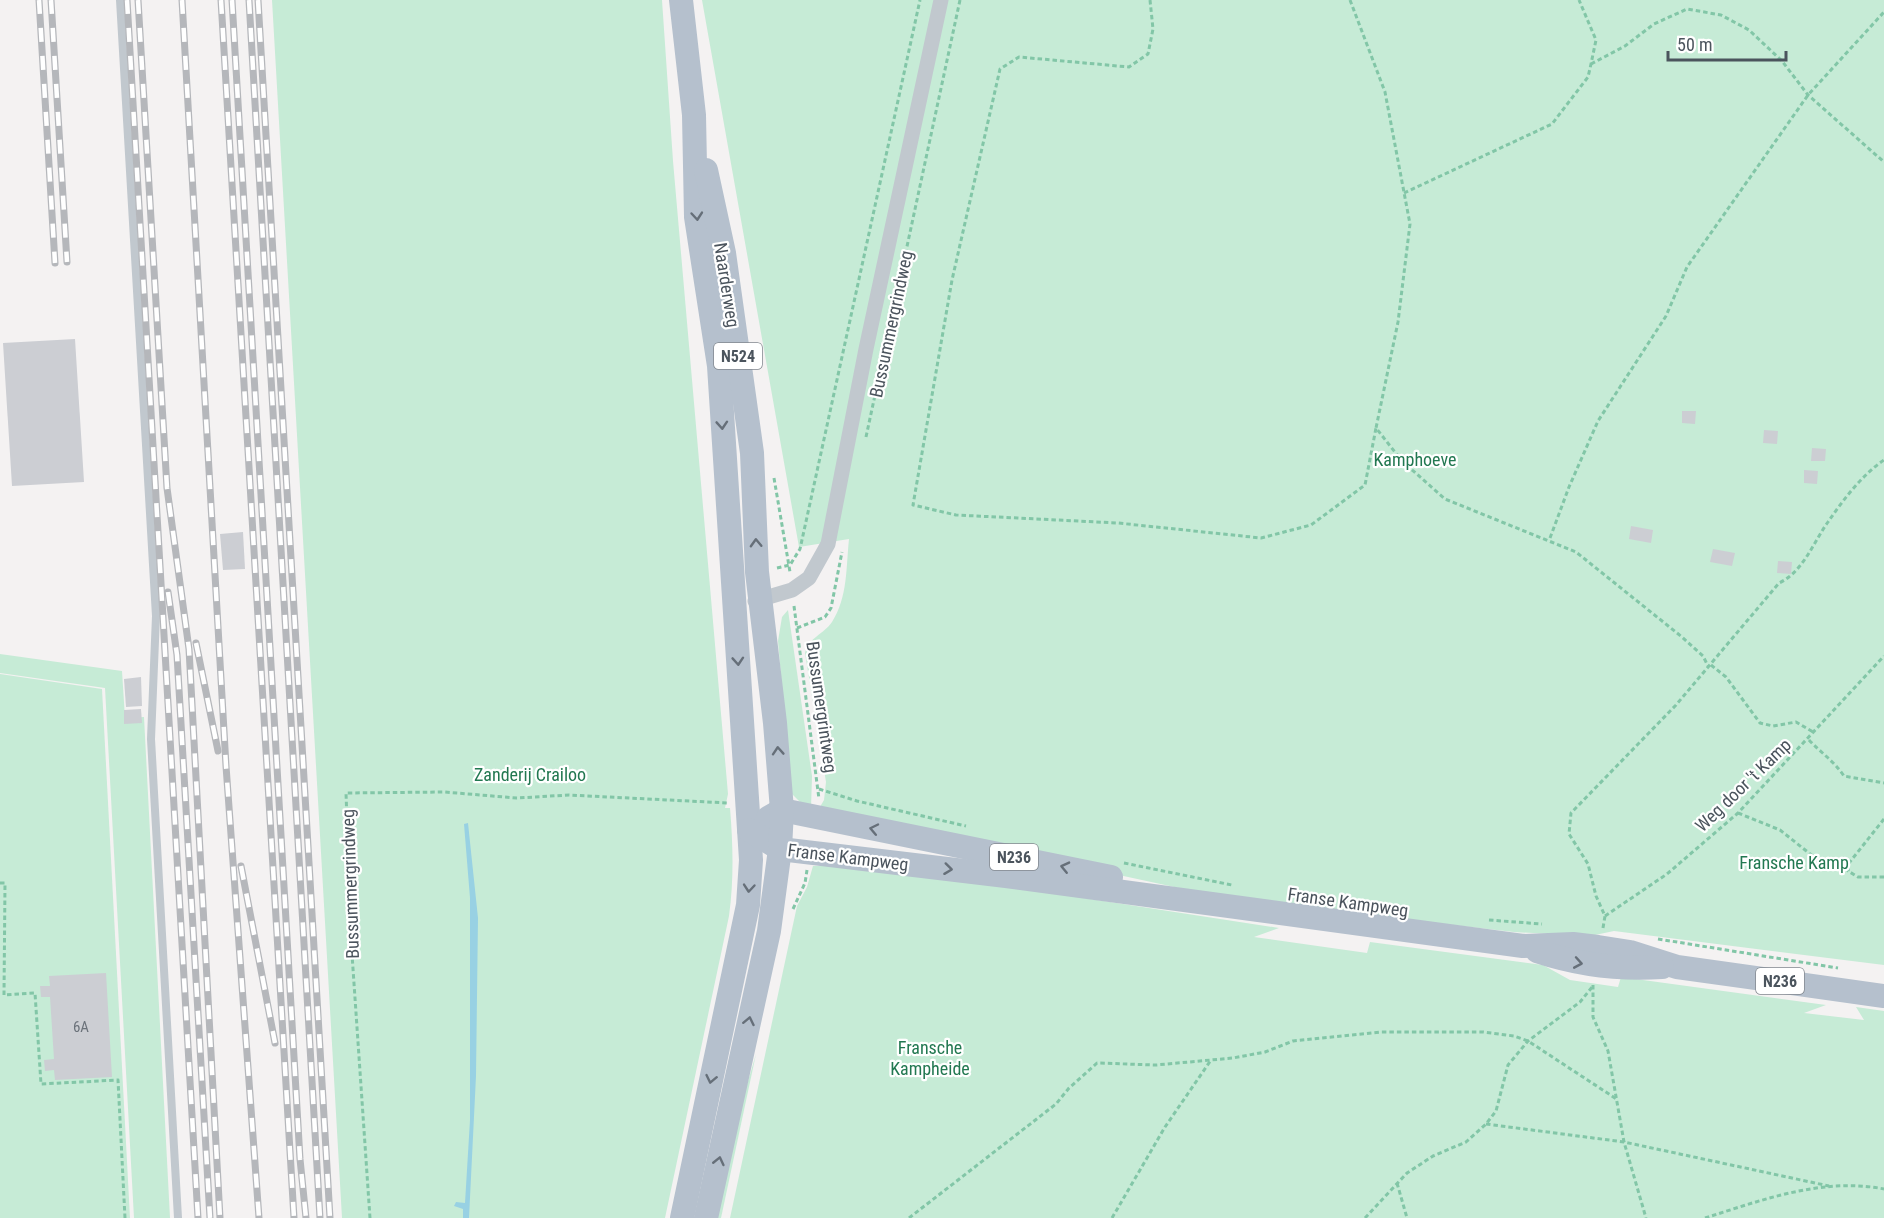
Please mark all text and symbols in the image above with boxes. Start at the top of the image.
scale bar [1668,24,1786,62]
text: 50 m [1677,34,1712,55]
one-way arrow [690,211,703,220]
street label: Naarderweg [710,241,744,329]
street label: Bussummergrindweg [865,249,917,399]
road number: N524 [714,343,762,369]
one-way arrow [716,420,729,429]
park label: Kamphoeve [1374,449,1456,470]
one-way arrow [749,538,762,547]
street label: Bussumergrintweg [802,640,842,774]
one-way arrow [731,656,744,665]
street label: Weg door 't Kamp [1691,734,1795,836]
one-way arrow [771,747,784,756]
park label: Zanderij Crailoo [474,764,586,785]
street label: Bussummergrindweg [337,809,363,959]
one-way arrow [869,823,879,836]
street label: Franse Kampweg [786,839,910,875]
road number: N236 [990,844,1038,870]
park label: Fransche Kamp [1739,852,1849,873]
one-way arrow [1060,861,1070,874]
one-way arrow [943,862,953,875]
one-way arrow [743,883,756,893]
street label: Franse Kampweg [1286,883,1410,921]
one-way arrow [1573,956,1583,969]
road number: N236 [1756,968,1804,994]
one-way arrow [742,1017,755,1027]
house number: 6A [73,1018,89,1036]
park label: Fransche Kampheide [890,1037,970,1079]
one-way arrow [706,1074,719,1084]
one-way arrow [711,1156,724,1166]

